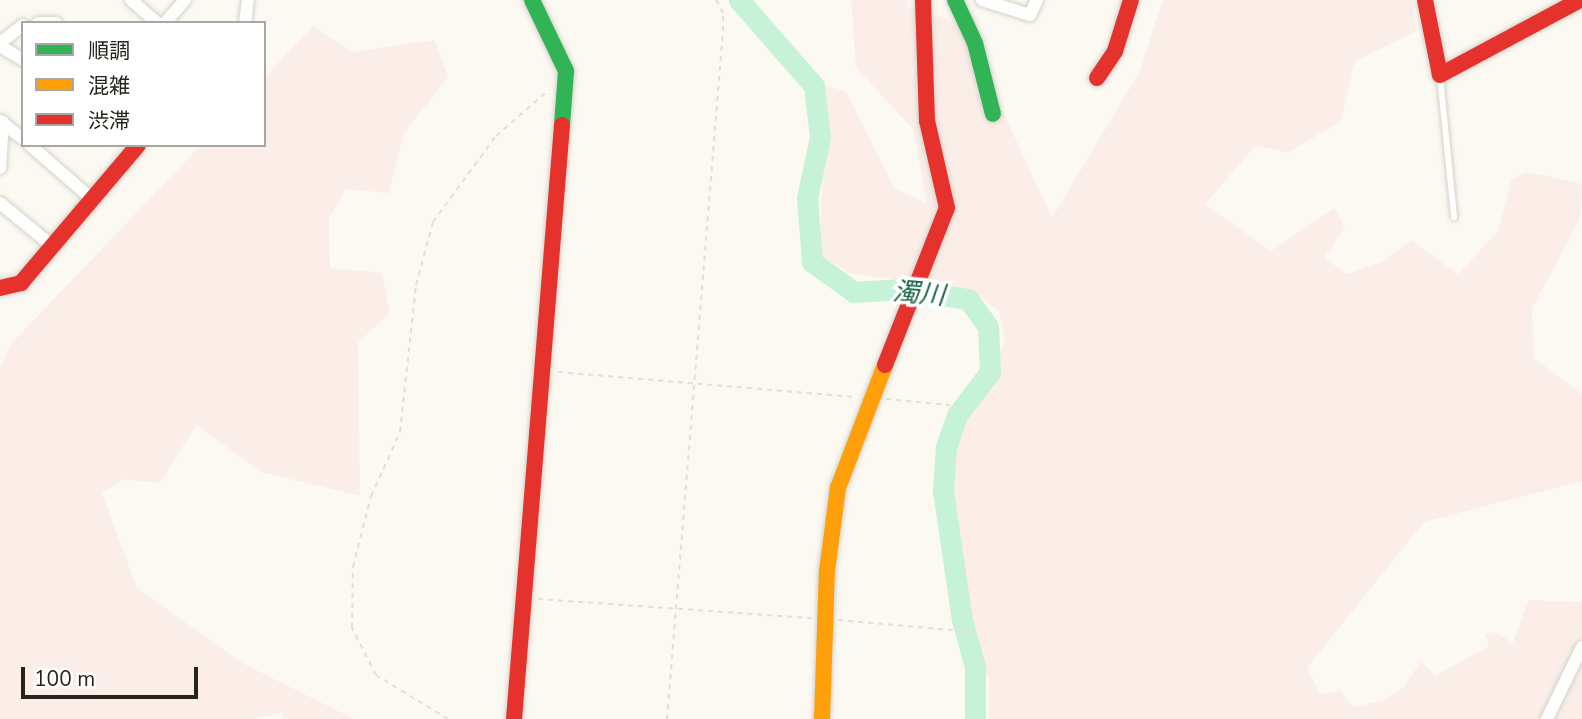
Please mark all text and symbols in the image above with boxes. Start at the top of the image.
legend [21,21,266,147]
text: 順調 [88,37,130,65]
text: 混雑 [88,72,130,100]
text: 渋滞 [88,107,130,135]
water label: 濁川 [892,276,946,312]
scale bar [24,652,201,696]
text: 100 m [34,665,95,693]

